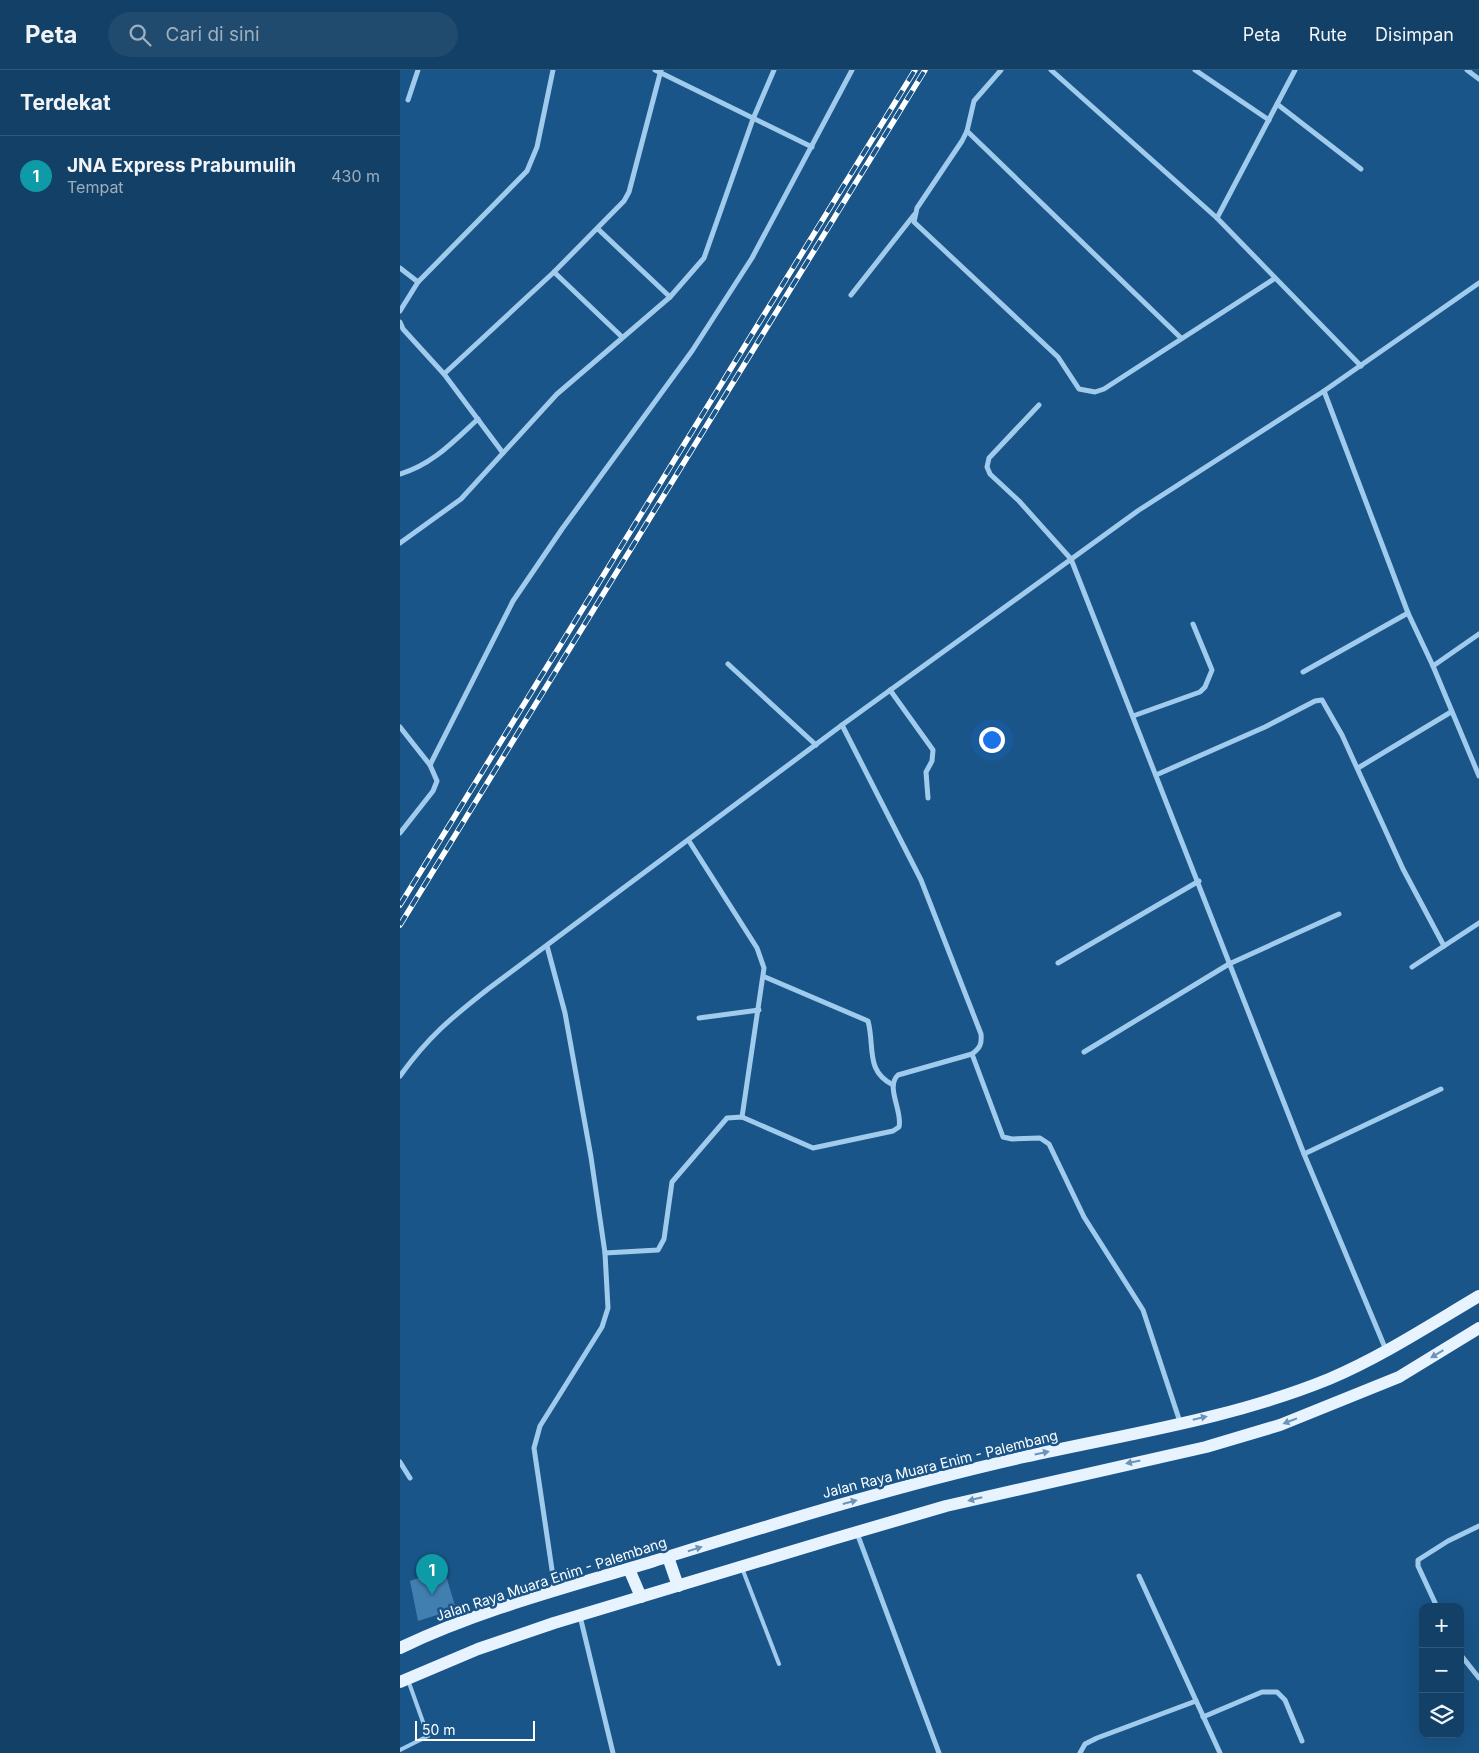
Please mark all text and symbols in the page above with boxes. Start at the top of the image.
search box [108,12,458,57]
text: Peta [25,20,78,49]
icon: search [126,21,154,49]
text: Cari di sini [166,23,259,46]
text: Peta [1243,24,1281,45]
text: Rute [1309,24,1347,45]
text: Disimpan [1375,24,1454,45]
text: Terdekat [20,90,111,115]
text: JNA Express Prabumulih [67,154,296,177]
text: 1 [33,166,39,186]
text: 430 m [331,166,380,186]
text: Tempat [67,177,124,197]
your location [979,727,1005,753]
one-way arrow [1431,1349,1444,1358]
one-way arrow [1193,1414,1208,1422]
one-way arrow [1282,1417,1297,1425]
street label: Jalan Raya Muara Enim - Palembang [820,1426,1059,1501]
one-way arrow [1034,1449,1049,1457]
one-way arrow [1125,1458,1141,1466]
one-way arrow [967,1495,982,1503]
one-way arrow [843,1497,858,1505]
street label: Jalan Raya Muara Enim - Palembang [433,1533,669,1624]
one-way arrow [687,1544,702,1552]
pin: 1 [416,1554,448,1595]
map controls [1419,1603,1464,1738]
button: + [1419,1603,1464,1648]
button: − [1419,1648,1464,1693]
button: layers [1419,1693,1464,1738]
scale bar [415,1718,535,1741]
text: 50 m [422,1721,456,1738]

